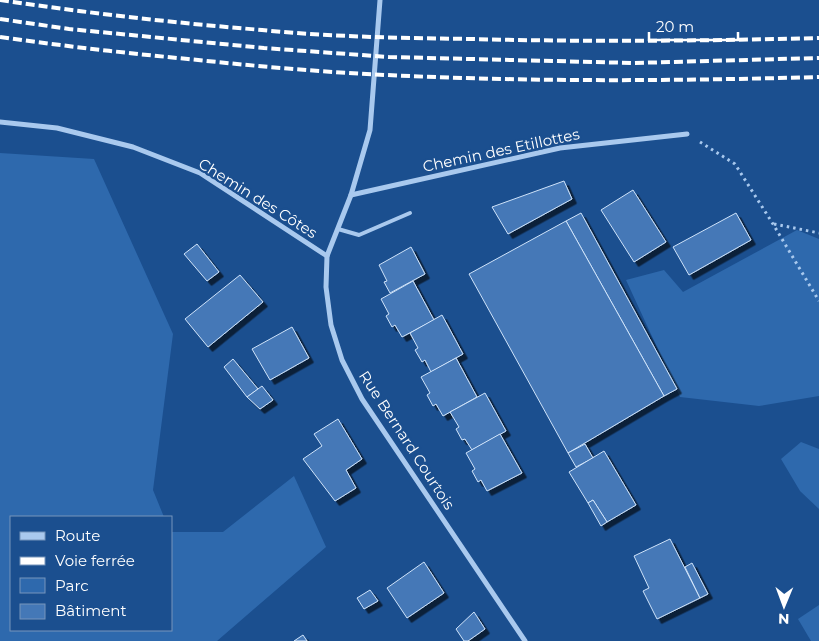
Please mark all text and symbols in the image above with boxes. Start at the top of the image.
scale bar [649,10,738,42]
text: 20 m [656,17,694,36]
street label: Chemin des Etillottes [421,124,581,176]
street label: Chemin des Côtes [195,154,321,242]
street label: Rue Bernard Courtois [355,367,459,513]
legend [10,516,172,631]
text: Route [55,526,100,545]
text: Voie ferrée [55,551,135,570]
text: Parc [55,576,89,595]
north arrow [759,581,809,631]
text: Bâtiment [55,601,127,620]
text: N [778,610,790,628]

